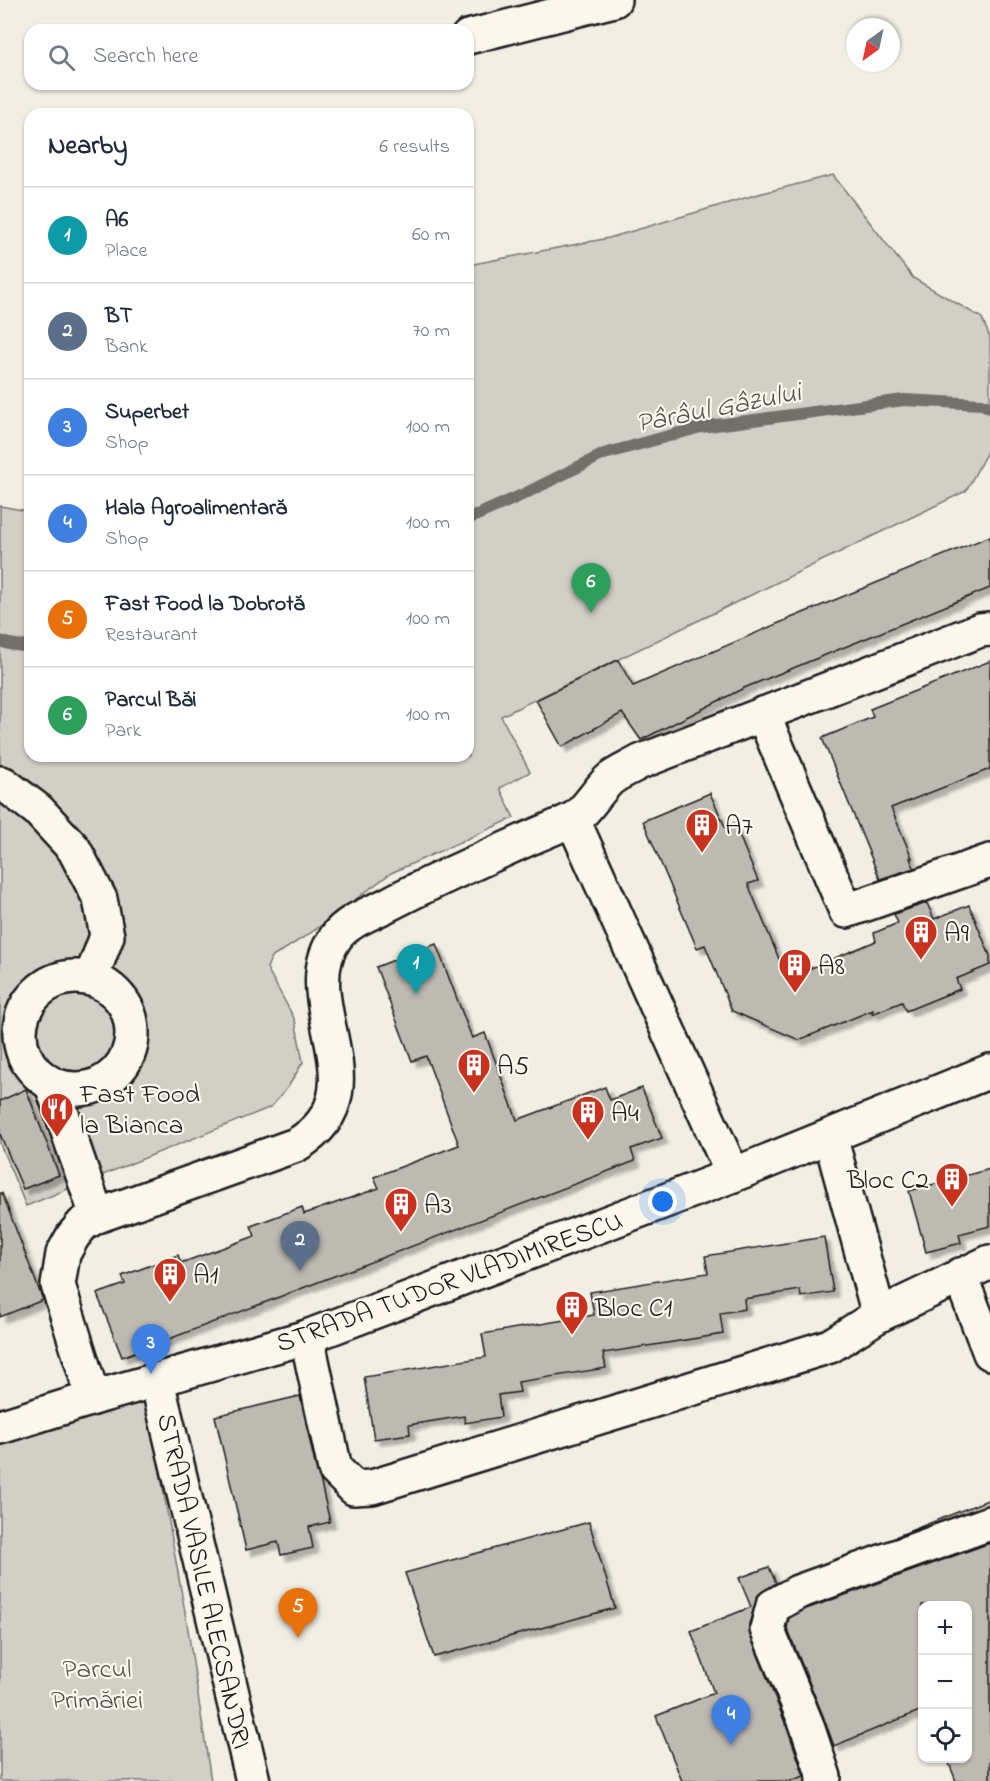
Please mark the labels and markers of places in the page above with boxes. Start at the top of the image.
pin: 6 [572,564,610,613]
building icon: A7 [684,807,720,854]
place label: A7 [725,808,753,847]
building icon: A9 [903,914,939,961]
place label: A9 [944,915,969,954]
pin: 1 [396,944,436,994]
building icon: A8 [777,947,813,994]
place label: A8 [818,948,845,987]
building icon: A5 [456,1047,492,1094]
place label: A5 [497,1048,529,1087]
place label: Fast Food la Bianca [79,1076,200,1146]
restaurant icon: Fast Food la Bianca [39,1091,75,1138]
building icon: A4 [570,1094,606,1141]
place label: A4 [611,1095,639,1134]
building icon: Bloc C2 [934,1161,970,1208]
place label: Bloc C2 [846,1162,929,1201]
building icon: A3 [383,1186,419,1233]
place label: A3 [424,1187,452,1226]
pin: 2 [280,1222,320,1271]
building icon: A1 [152,1256,188,1303]
place label: A1 [193,1257,218,1296]
building icon: Bloc C1 [554,1289,590,1336]
place label: Bloc C1 [594,1290,672,1329]
pin: 3 [132,1324,170,1374]
pin: 5 [278,1588,318,1638]
pin: 4 [712,1696,750,1745]

